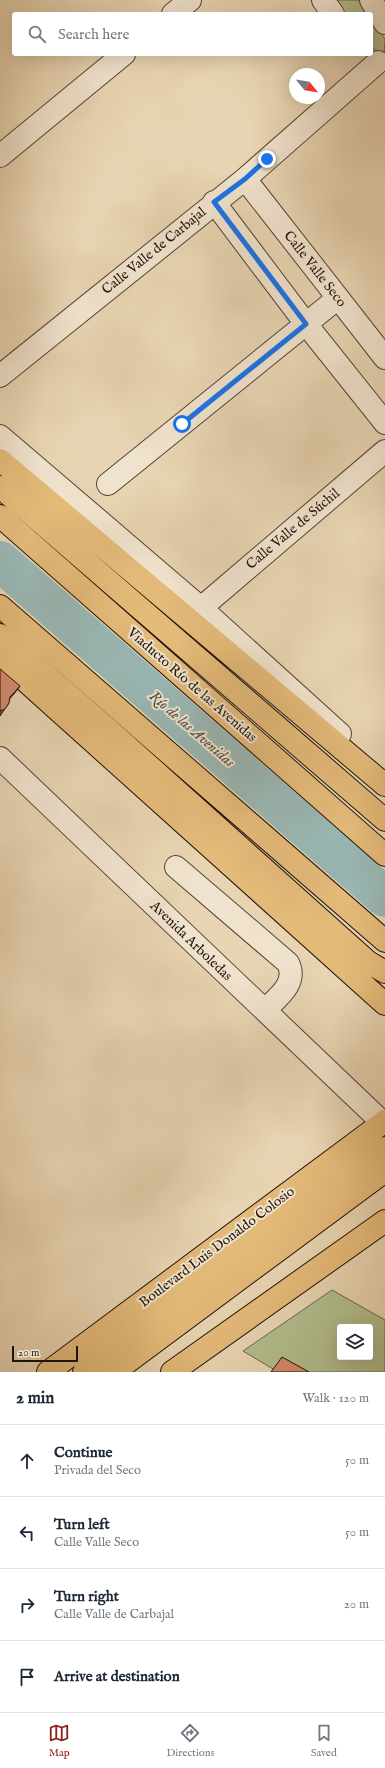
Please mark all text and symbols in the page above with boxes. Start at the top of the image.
search box [12,12,373,56]
icon: search [26,23,48,45]
text: Search here [58,25,129,44]
north arrow [289,68,325,104]
route end [258,150,276,168]
street label: Calle Valle de Carbajal [98,203,210,299]
street label: Calle Valle Seco [280,227,351,311]
route start [173,415,191,433]
street label: Calle Valle de Súchil [242,484,344,573]
street label: Viaducto Río de las Avenidas [124,624,260,746]
water label: Río de las Avenidas [146,687,238,771]
street label: Avenida Arboledas [145,896,236,985]
street label: Boulevard Luis Donaldo Colosio [136,1182,299,1311]
map controls [337,1324,373,1360]
button: layers [337,1324,373,1360]
scale bar [12,1344,78,1363]
text: 20 m [18,1346,39,1360]
text: 2 min [16,1388,54,1409]
text: Walk · 120 m [303,1390,369,1407]
text: Continue [54,1443,112,1462]
icon: ahead [16,1450,38,1472]
text: 50 m [345,1452,369,1469]
text: Privada del Seco [54,1462,141,1479]
text: Turn left [54,1515,110,1534]
icon: left [16,1522,38,1544]
text: 50 m [345,1524,369,1541]
text: Calle Valle Seco [54,1534,139,1551]
text: Turn right [54,1587,119,1606]
icon: right [16,1594,38,1616]
text: 20 m [344,1596,369,1613]
text: Calle Valle de Carbajal [54,1606,174,1623]
icon: arrive [16,1666,38,1688]
text: Arrive at destination [54,1667,180,1686]
tab: Map [48,1722,70,1760]
tab: Directions [167,1722,214,1760]
tab: Saved [311,1722,337,1760]

